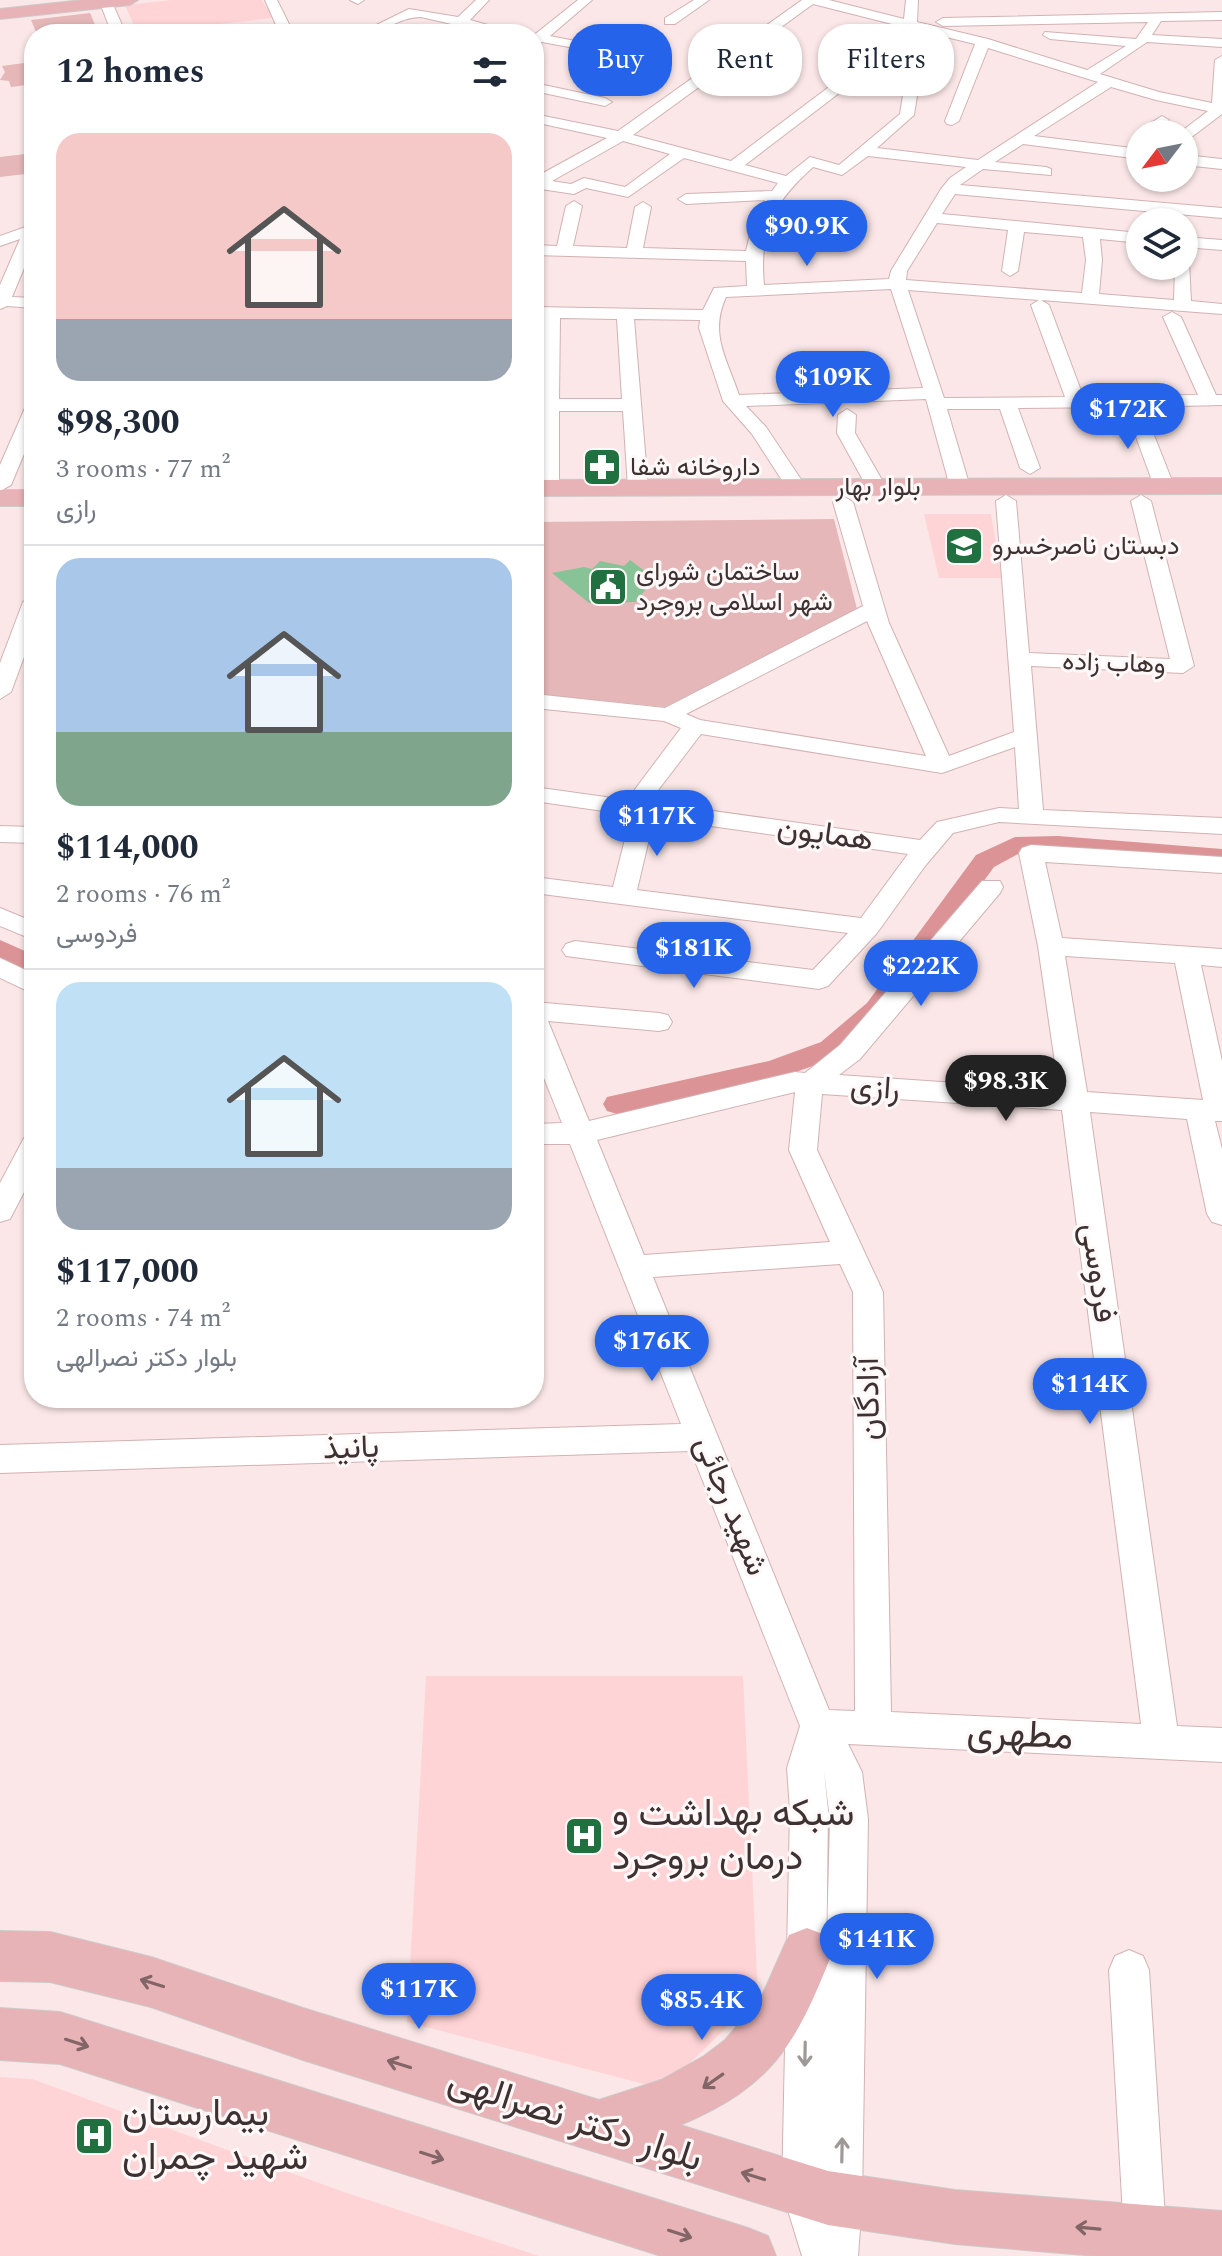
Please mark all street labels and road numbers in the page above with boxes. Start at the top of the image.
street label: بلوار بهار [834,467,921,507]
street label: وهاب زاده [1062,641,1166,685]
street label: همایون [774,803,876,865]
street label: رازی [848,1062,902,1114]
street label: فردوسی [1067,1220,1129,1326]
street label: آزادگان [844,1355,894,1441]
street label: پانیذ [322,1423,380,1473]
street label: شهید رجائی [681,1429,781,1583]
street label: مطهری [965,1703,1075,1767]
street label: بلوار دکتر نصرالهی [440,2052,710,2188]

